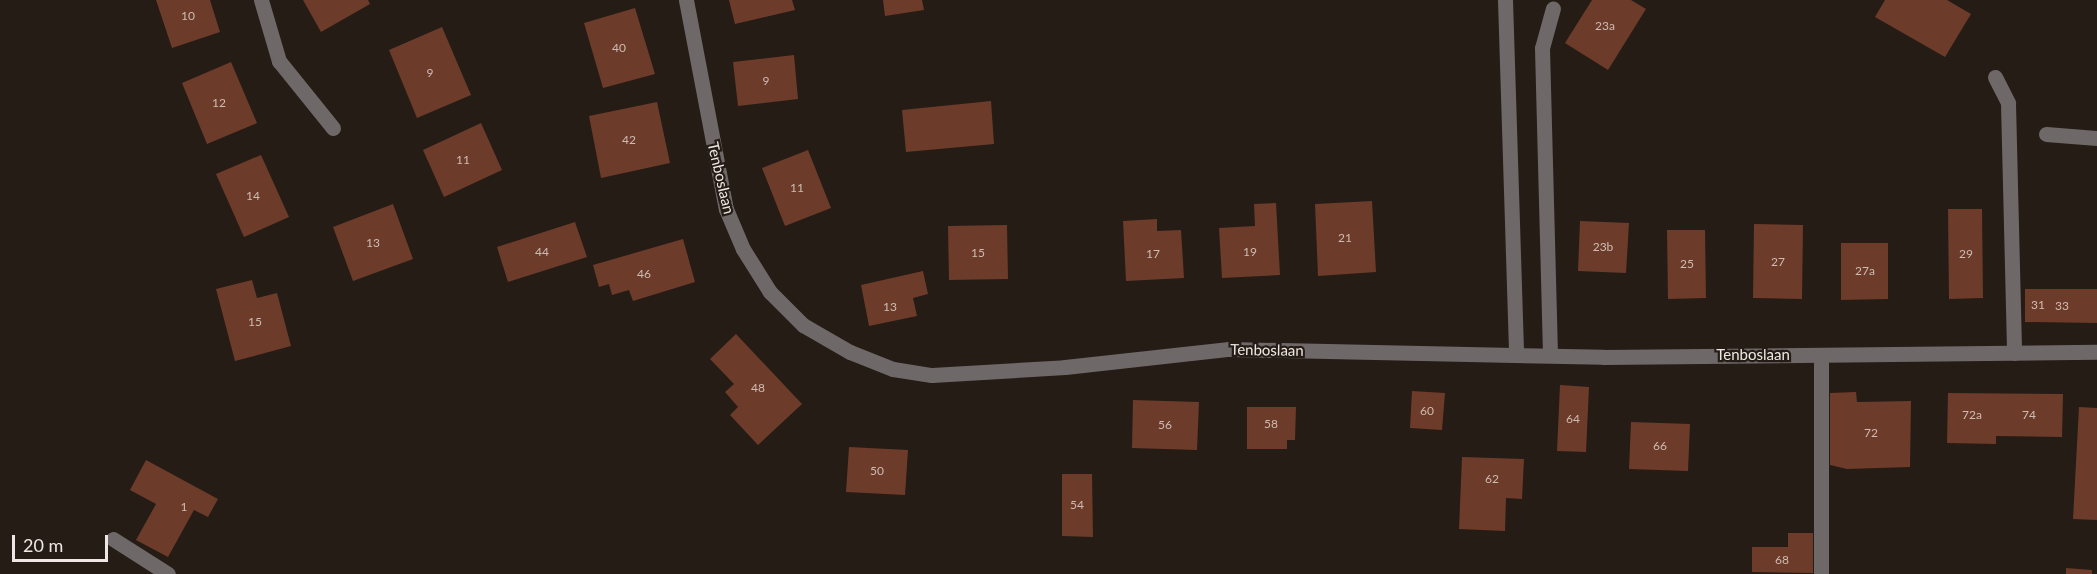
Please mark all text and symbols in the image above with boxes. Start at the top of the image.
house number: 10 [181,9,195,23]
house number: 23a [1595,19,1615,33]
house number: 40 [612,41,626,55]
house number: 9 [427,66,433,80]
house number: 9 [763,74,769,88]
house number: 12 [212,96,226,110]
house number: 42 [622,133,636,147]
street label: Tenboslaan [704,140,738,216]
house number: 11 [456,153,470,167]
house number: 11 [790,181,804,195]
house number: 14 [246,189,260,203]
house number: 21 [1338,231,1352,245]
house number: 13 [366,236,380,250]
house number: 23b [1593,240,1613,254]
house number: 44 [535,245,549,259]
house number: 19 [1243,245,1257,259]
house number: 15 [971,246,985,260]
house number: 17 [1146,247,1160,261]
house number: 29 [1959,247,1973,261]
house number: 27 [1771,255,1785,269]
house number: 25 [1680,257,1694,271]
house number: 27a [1855,264,1875,278]
house number: 46 [637,267,651,281]
house number: 31 [2031,298,2045,312]
house number: 33 [2055,299,2069,313]
house number: 13 [883,300,897,314]
house number: 15 [248,315,262,329]
street label: Tenboslaan [1230,340,1304,360]
street label: Tenboslaan [1716,346,1790,364]
house number: 48 [751,381,765,395]
house number: 60 [1420,404,1434,418]
house number: 72a [1962,408,1982,422]
house number: 74 [2022,408,2036,422]
house number: 64 [1566,412,1580,426]
house number: 58 [1264,417,1278,431]
house number: 56 [1158,418,1172,432]
house number: 72 [1864,426,1878,440]
house number: 66 [1653,439,1667,453]
house number: 50 [870,464,884,478]
house number: 62 [1485,472,1499,486]
house number: 54 [1070,498,1084,512]
house number: 1 [181,500,187,514]
scale bar [15,523,111,561]
text: 20 m [23,534,63,556]
house number: 68 [1775,553,1789,567]

